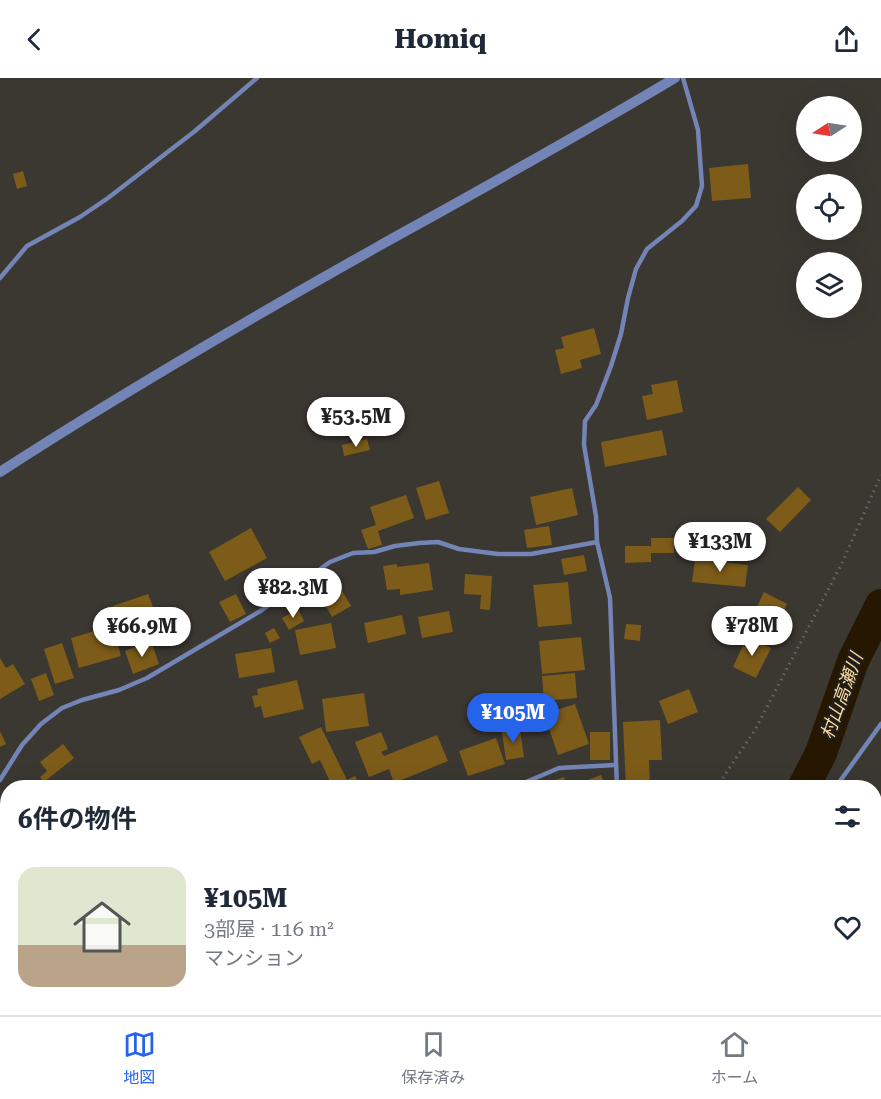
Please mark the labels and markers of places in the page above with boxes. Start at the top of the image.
pin: ¥53.5M [307,397,405,448]
pin: ¥133M [678,522,762,573]
pin: ¥82.3M [244,568,342,619]
pin: ¥78M [716,606,788,657]
pin: ¥66.9M [93,607,191,658]
pin: ¥105M [471,693,555,744]

